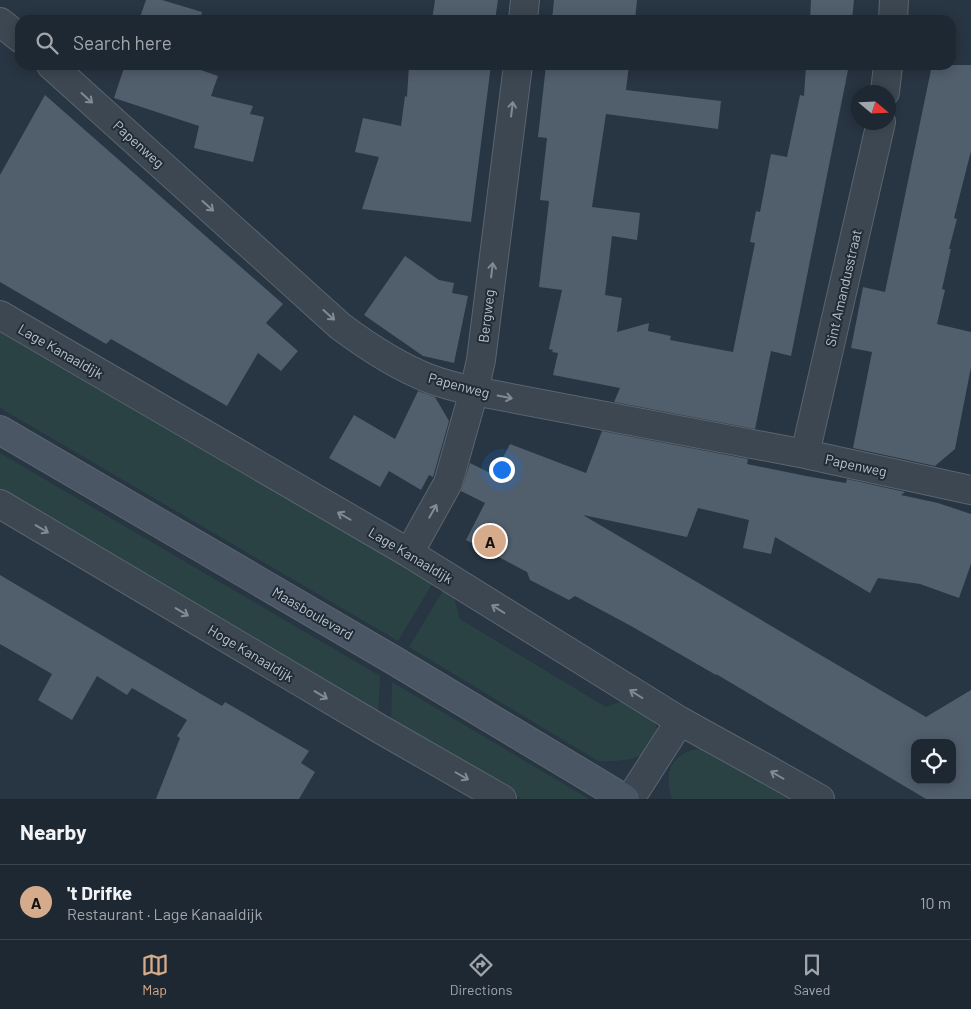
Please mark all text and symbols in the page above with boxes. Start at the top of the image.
search box [15,15,956,70]
icon: search [33,29,61,57]
text: Search here [73,31,172,54]
north arrow [851,85,896,130]
one-way arrow [81,92,94,104]
one-way arrow [507,101,517,117]
street label: Papenweg [110,117,168,171]
one-way arrow [202,200,215,212]
street label: Sint Amandusstraat [821,228,865,348]
one-way arrow [487,262,497,278]
street label: Bergweg [474,288,498,344]
one-way arrow [322,309,335,321]
street label: Lage Kanaaldijk [15,320,107,382]
street label: Papenweg [427,369,491,401]
one-way arrow [497,393,513,403]
street label: Papenweg [824,450,888,480]
your location [489,457,515,483]
one-way arrow [429,504,438,519]
one-way arrow [337,510,352,520]
pin: A [474,522,506,560]
street label: Lage Kanaaldijk [366,523,456,587]
one-way arrow [34,524,48,534]
street label: Maasboulevard [270,583,356,643]
one-way arrow [492,603,506,613]
one-way arrow [174,607,188,617]
street label: Hoge Kanaaldijk [205,621,297,685]
one-way arrow [630,689,644,699]
one-way arrow [314,690,328,700]
map controls [911,739,956,784]
button: locate [911,739,956,784]
one-way arrow [771,769,785,779]
one-way arrow [454,772,469,781]
text: Nearby [20,819,86,844]
text: 't Drifke [67,881,132,904]
text: A [31,893,41,912]
text: 10 m [920,893,951,912]
text: Restaurant · Lage Kanaaldijk [67,904,262,923]
tab: Map [141,951,169,998]
tab: Directions [450,951,512,998]
tab: Saved [794,951,830,998]

